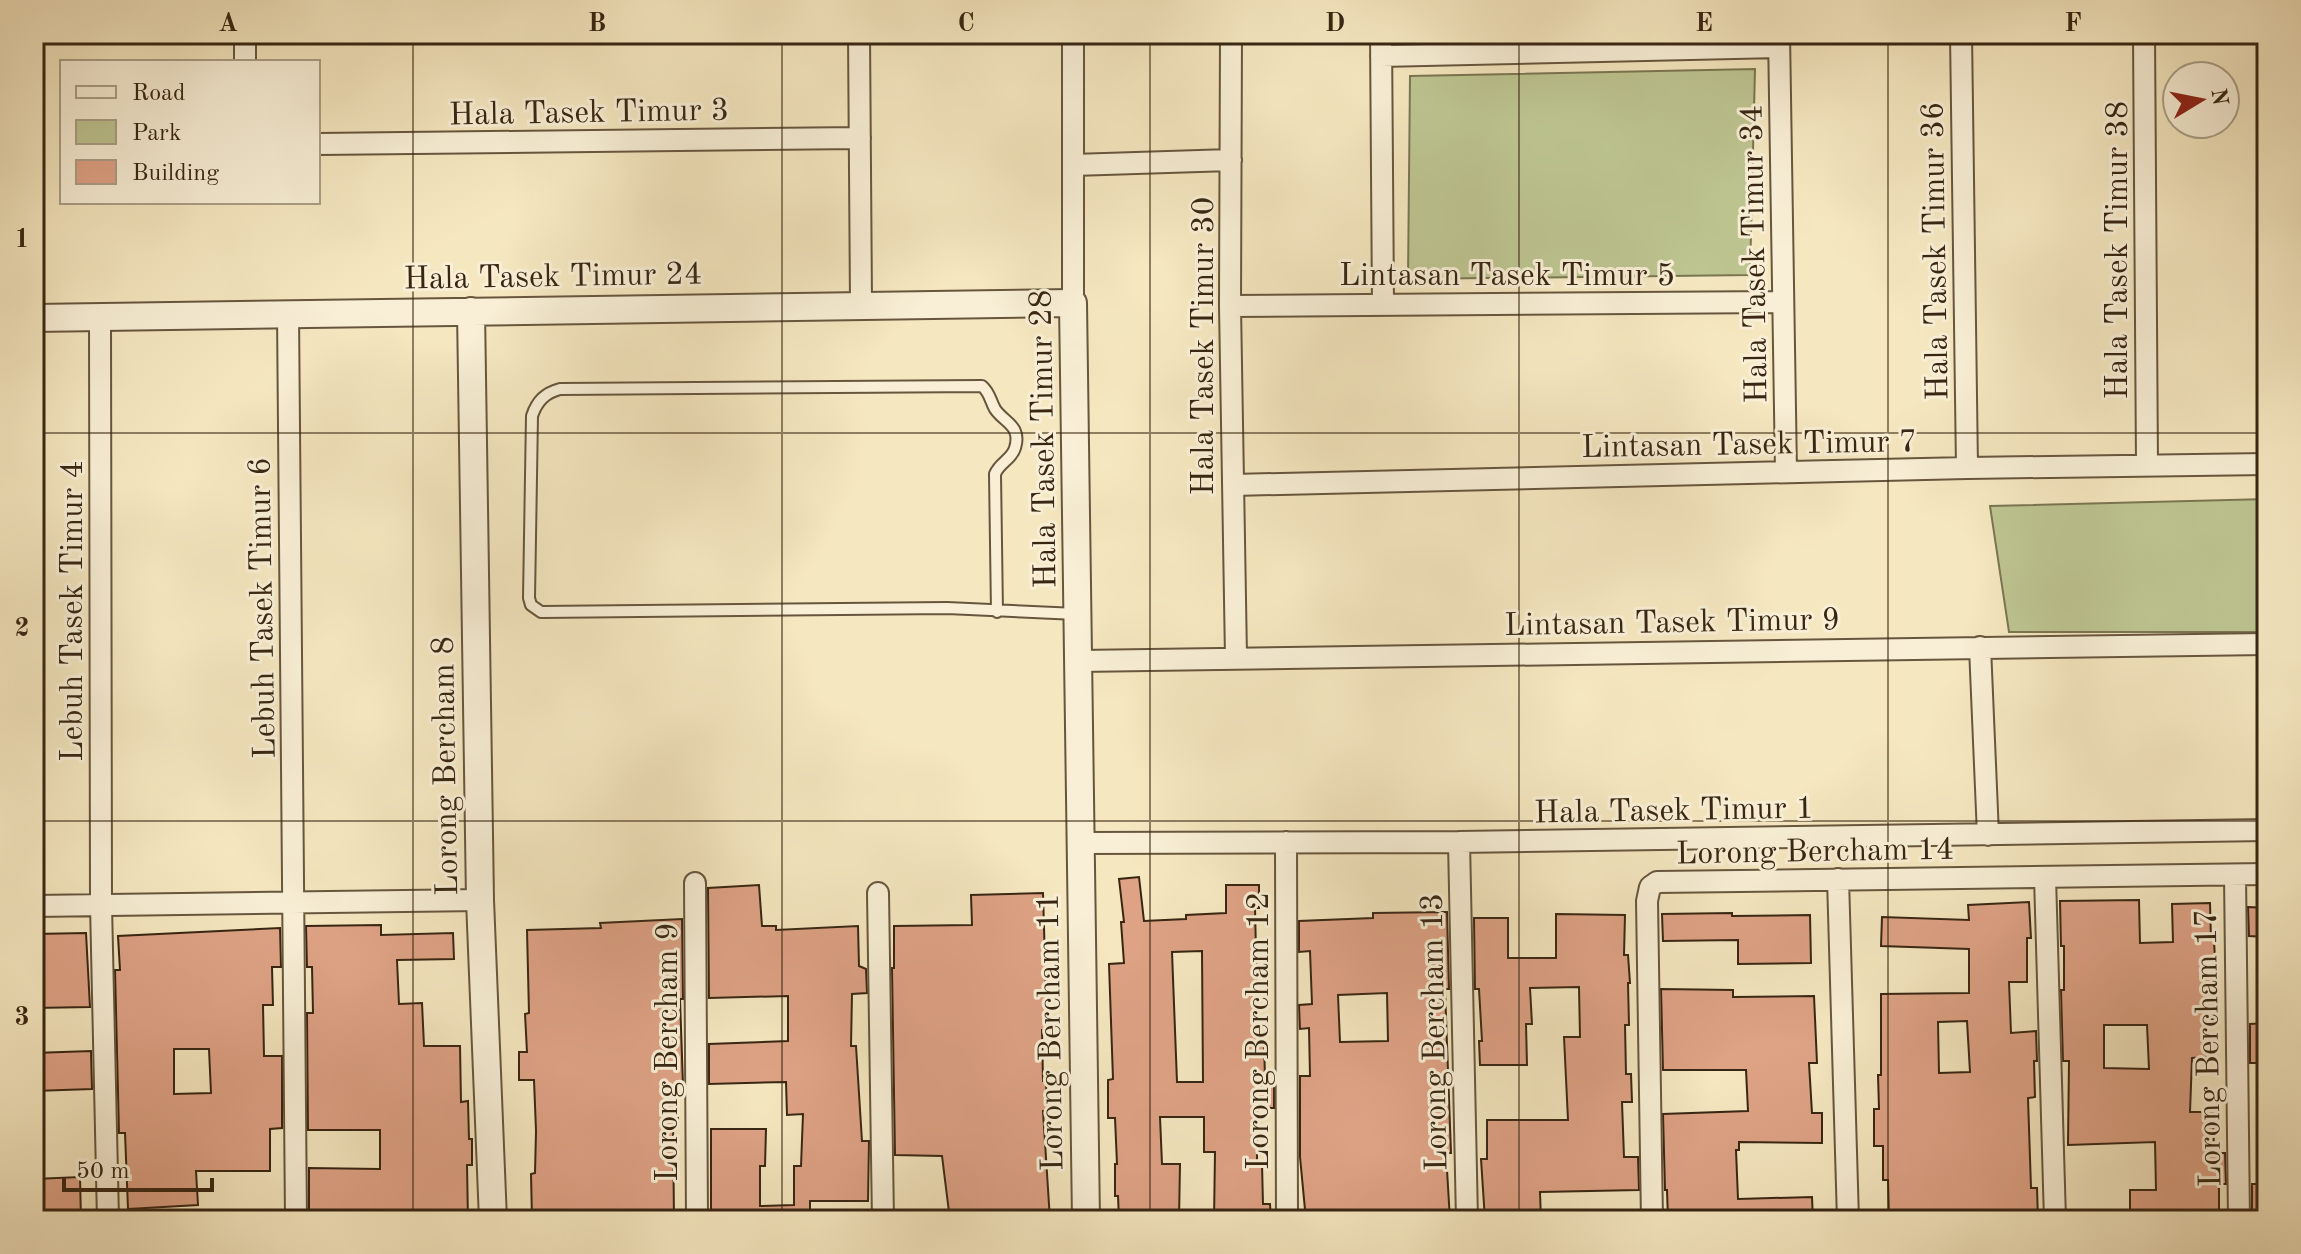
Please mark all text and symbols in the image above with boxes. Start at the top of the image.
text: A [218,11,238,37]
text: B [588,11,606,37]
text: C [957,11,975,37]
text: D [1325,11,1345,37]
text: E [1695,11,1713,37]
text: F [2064,11,2082,37]
legend [60,60,320,204]
north arrow [2161,60,2241,140]
text: Road [132,82,185,106]
text: N [2206,87,2231,107]
street label: Hala Tasek Timur 3 [449,96,729,132]
street label: Hala Tasek Timur 36 [1918,101,1956,401]
street label: Hala Tasek Timur 38 [2103,101,2135,399]
street label: Hala Tasek Timur 34 [1737,104,1775,404]
text: Park [132,122,181,146]
text: Building [132,162,219,186]
street label: Hala Tasek Timur 30 [1189,197,1221,495]
text: 1 [14,227,30,253]
street label: Hala Tasek Timur 24 [403,259,703,297]
street label: Lintasan Tasek Timur 5 [1339,261,1675,293]
street label: Hala Tasek Timur 28 [1026,289,1064,589]
street label: Lintasan Tasek Timur 7 [1581,427,1917,465]
street label: Lebuh Tasek Timur 6 [245,457,283,759]
street label: Lebuh Tasek Timur 4 [58,460,90,762]
street label: Lintasan Tasek Timur 9 [1504,605,1840,643]
text: 2 [14,616,30,642]
street label: Lorong Bercham 8 [429,636,465,896]
street label: Hala Tasek Timur 1 [1534,794,1814,830]
street label: Lorong Bercham 14 [1676,835,1955,871]
street label: Lorong Bercham 11 [1034,892,1070,1171]
street label: Lorong Bercham 12 [1244,892,1276,1170]
street label: Lorong Bercham 13 [1418,892,1454,1171]
street label: Lorong Bercham 17 [2192,908,2228,1187]
street label: Lorong Bercham 9 [653,922,685,1182]
text: 3 [14,1005,30,1031]
scale bar [64,1142,212,1192]
text: 50 m [76,1160,130,1184]

